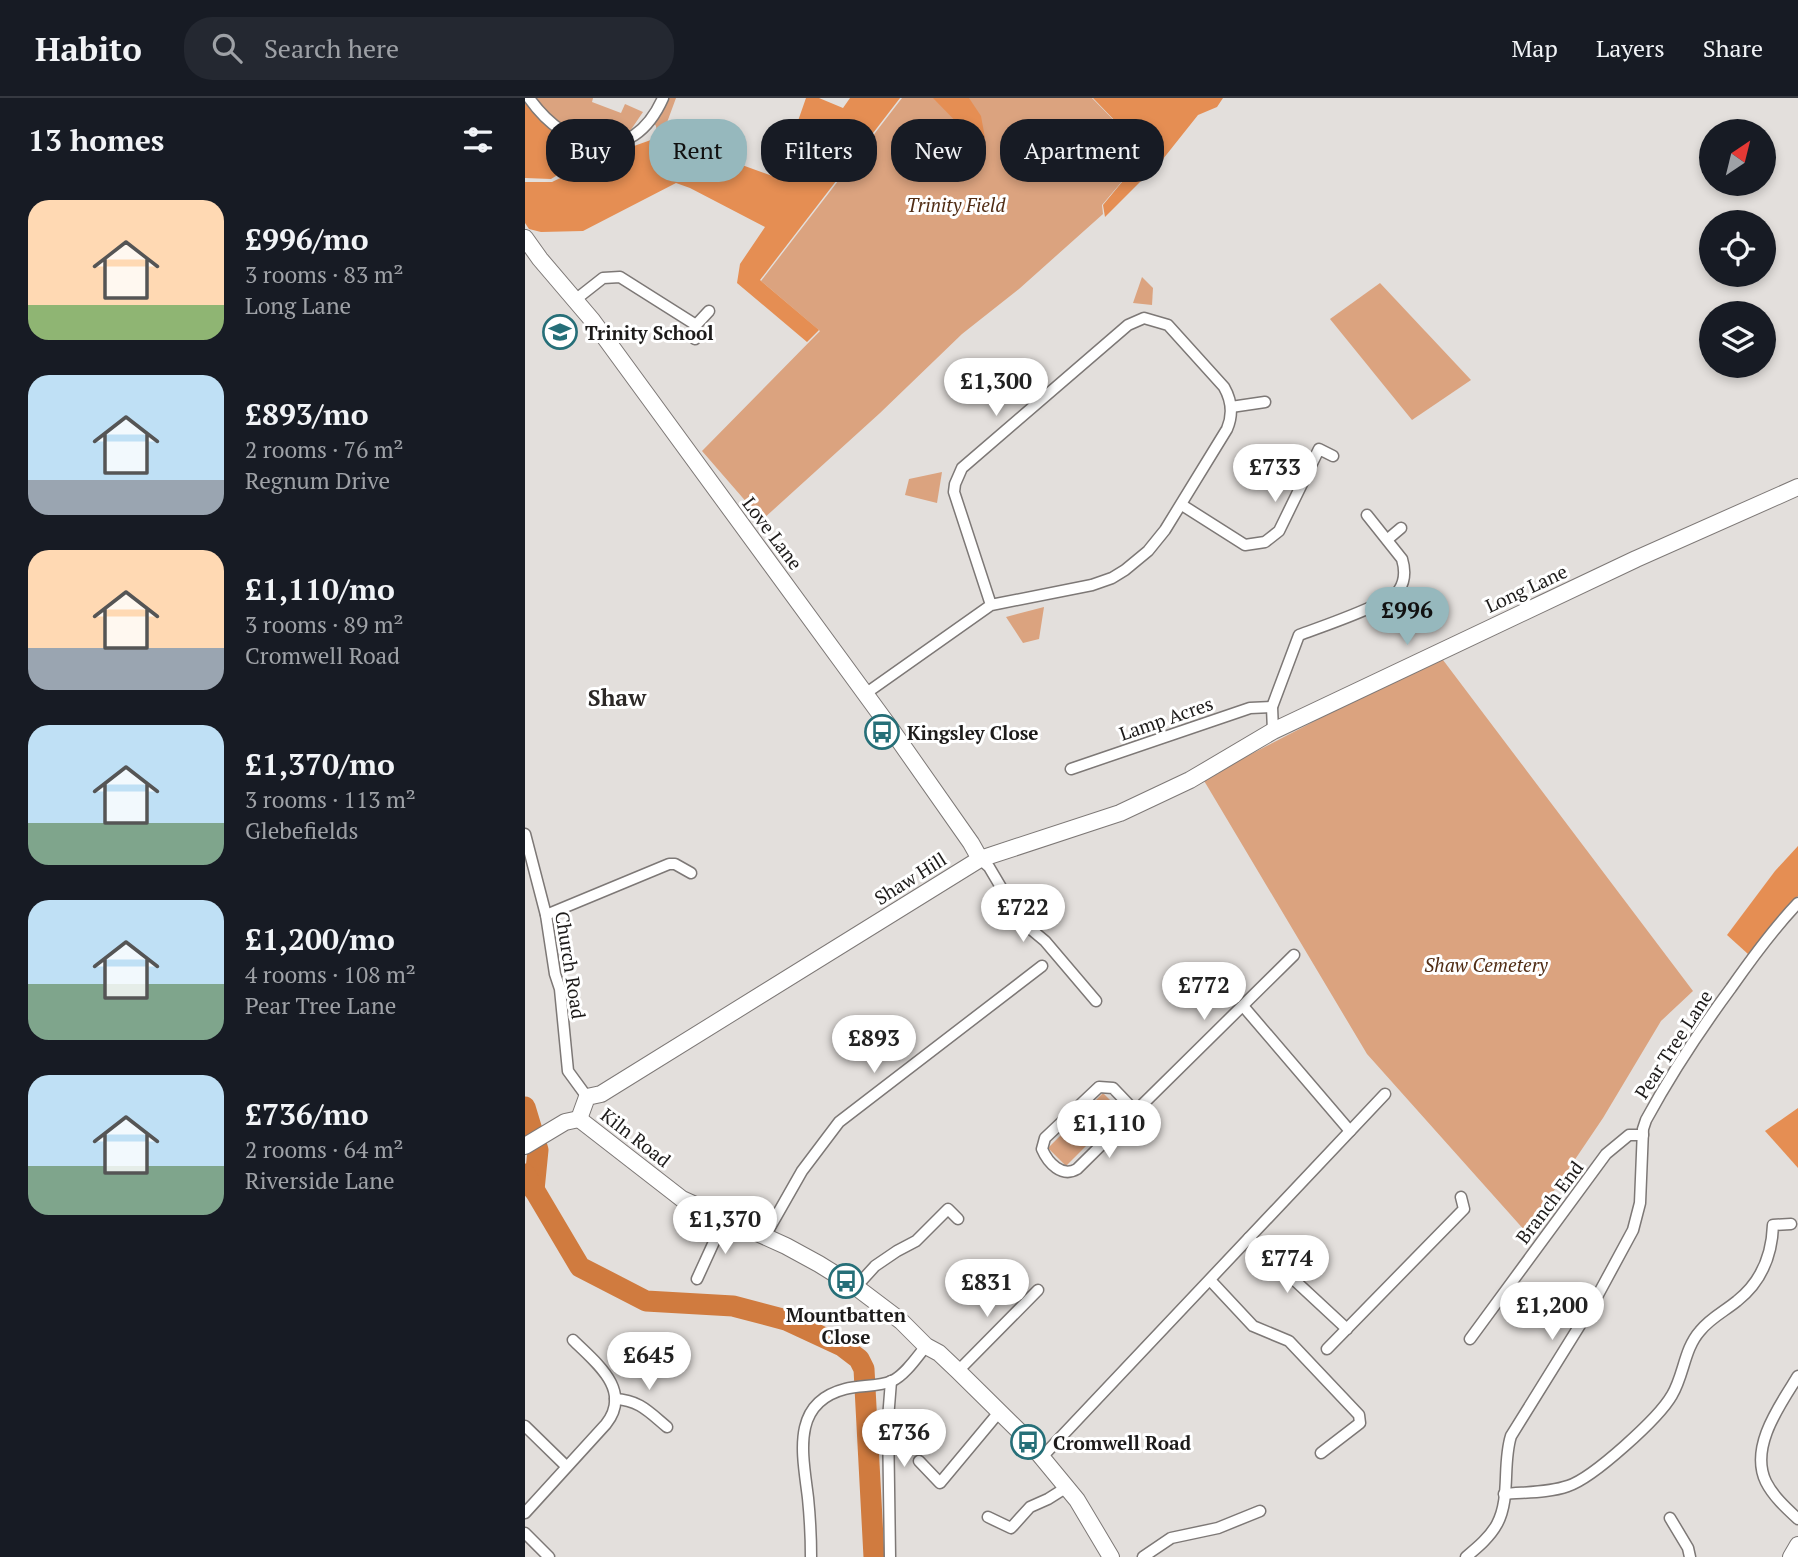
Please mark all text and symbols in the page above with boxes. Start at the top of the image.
search box [184,17,674,80]
text: Habito [35,27,142,70]
icon: search [208,29,246,67]
text: Search here [264,31,399,65]
text: Map [1511,32,1558,64]
text: Layers [1596,32,1665,64]
text: Share [1703,32,1763,64]
chip: Buy [546,119,635,182]
chip: Rent [649,119,747,182]
chip: Filters [761,119,877,182]
chip: New [891,119,986,182]
chip: Apartment [1000,119,1164,182]
north arrow [1699,119,1776,196]
map controls [1699,119,1776,378]
text: 13 homes [28,120,164,160]
icon: filters [459,121,497,159]
park label: Trinity Field [907,192,1006,217]
button: locate [1699,210,1776,287]
text: £996/mo [245,219,369,259]
icon: home [84,228,168,312]
text: 3 rooms · 83 m² [245,259,404,290]
text: Long Lane [245,290,351,321]
button: layers [1699,301,1776,378]
school or university icon: Trinity School [541,313,579,351]
place label: Trinity School [585,320,714,345]
pin: £1,300 [939,358,1053,418]
text: £1,300 [960,365,1032,396]
text: £893/mo [245,394,369,434]
icon: home [84,403,168,487]
text: 2 rooms · 76 m² [245,434,404,465]
pin: £733 [1234,444,1316,504]
text: £733 [1249,451,1301,482]
text: Regnum Drive [245,465,390,496]
street label: Love Lane [737,492,809,574]
street label: Long Lane [1481,558,1571,618]
text: £1,110/mo [245,569,395,609]
icon: home [84,578,168,662]
pin: £996 [1366,588,1448,647]
text: £996 [1381,594,1433,625]
text: 3 rooms · 89 m² [245,609,404,640]
text: Cromwell Road [245,640,400,671]
district label: Shaw [588,682,647,713]
street label: Lamp Acres [1116,690,1216,746]
bus stop icon: Kingsley Close [863,713,901,751]
place label: Kingsley Close [907,720,1038,745]
text: £1,370/mo [245,744,395,784]
icon: home [84,753,168,837]
text: 3 rooms · 113 m² [245,784,416,815]
text: Glebefields [245,815,358,846]
street label: Shaw Hill [869,846,951,910]
pin: £722 [982,884,1064,944]
text: £722 [997,891,1049,922]
street label: Church Road [550,909,592,1021]
text: £1,200/mo [245,919,395,959]
icon: home [84,928,168,1012]
park label: Shaw Cemetery [1424,952,1549,977]
text: 4 rooms · 108 m² [245,959,416,990]
pin: £772 [1163,962,1245,1022]
text: £772 [1178,969,1230,1000]
street label: Pear Tree Lane [1628,985,1718,1103]
text: Pear Tree Lane [245,990,396,1021]
pin: £893 [833,1016,915,1075]
text: £893 [848,1022,900,1053]
text: £736/mo [245,1094,369,1134]
pin: £1,110 [1052,1100,1166,1160]
street label: Kiln Road [596,1102,676,1172]
icon: home [84,1103,168,1187]
text: £1,110 [1073,1107,1145,1138]
text: 2 rooms · 64 m² [245,1134,404,1165]
street label: Branch End [1510,1155,1589,1248]
text: Riverside Lane [245,1165,395,1196]
pin: £1,370 [668,1196,782,1256]
text: £1,370 [689,1203,761,1234]
pin: £774 [1246,1236,1328,1295]
text: £774 [1261,1242,1313,1273]
pin: £831 [946,1260,1028,1319]
bus stop icon: Mountbatten Close [827,1262,865,1300]
text: £831 [961,1266,1013,1297]
pin: £1,200 [1495,1282,1609,1342]
text: £1,200 [1516,1289,1588,1320]
place label: Mountbatten Close [786,1302,907,1349]
pin: £645 [608,1332,690,1392]
text: £645 [623,1339,675,1370]
pin: £736 [863,1410,945,1469]
text: £736 [878,1416,930,1447]
bus stop icon: Cromwell Road [1009,1423,1047,1461]
place label: Cromwell Road [1053,1430,1192,1455]

